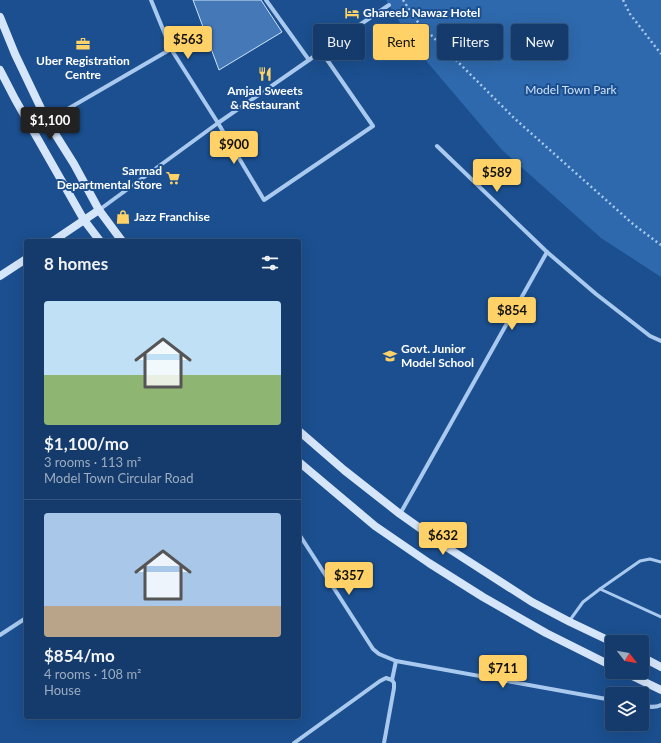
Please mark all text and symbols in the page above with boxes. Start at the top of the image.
hotel icon: Ghareeb Nawaz Hotel [344,5,360,21]
place label: Ghareeb Nawaz Hotel [363,5,480,20]
chip: Buy [313,24,365,60]
chip: Rent [373,24,429,60]
chip: Filters [437,24,503,60]
chip: New [511,24,568,60]
pin: $563 [164,26,212,60]
text: $563 [173,31,203,47]
office icon: Uber Registration Centre [75,36,91,52]
place label: Uber Registration Centre [36,53,130,82]
restaurant icon: Amjad Sweets & Restaurant [257,66,273,82]
park label: Model Town Park [525,82,618,97]
place label: Amjad Sweets & Restaurant [226,83,303,112]
pin: $1,100 [17,107,83,141]
text: $1,100 [30,112,70,128]
pin: $900 [210,131,258,165]
text: $900 [219,136,249,152]
pin: $589 [473,159,521,193]
place label: Sarmad Departmental Store [57,163,163,192]
text: $589 [482,164,512,180]
supermarket icon: Sarmad Departmental Store [165,170,181,186]
shop icon: Jazz Franchise [115,209,131,225]
place label: Jazz Franchise [134,209,210,224]
icon: filters [259,252,281,274]
text: 8 homes [44,253,108,274]
pin: $854 [488,297,536,331]
text: $854 [497,302,527,318]
icon: home [127,327,199,399]
place label: Govt. Junior Model School [401,341,474,370]
school or university icon: Govt. Junior Model School [382,348,398,364]
text: $1,100/mo [44,433,129,454]
text: 3 rooms · 113 m² [44,454,141,470]
text: Model Town Circular Road [44,470,193,486]
pin: $632 [419,522,467,556]
text: $632 [428,527,458,543]
icon: home [127,539,199,611]
pin: $357 [325,562,373,596]
text: $357 [334,567,364,583]
north arrow [605,635,649,679]
map controls [605,635,649,731]
text: $854/mo [44,645,115,666]
pin: $711 [479,655,527,689]
text: $711 [488,660,518,676]
text: 4 rooms · 108 m² [44,666,141,682]
text: House [44,682,81,698]
button: layers [605,687,649,731]

